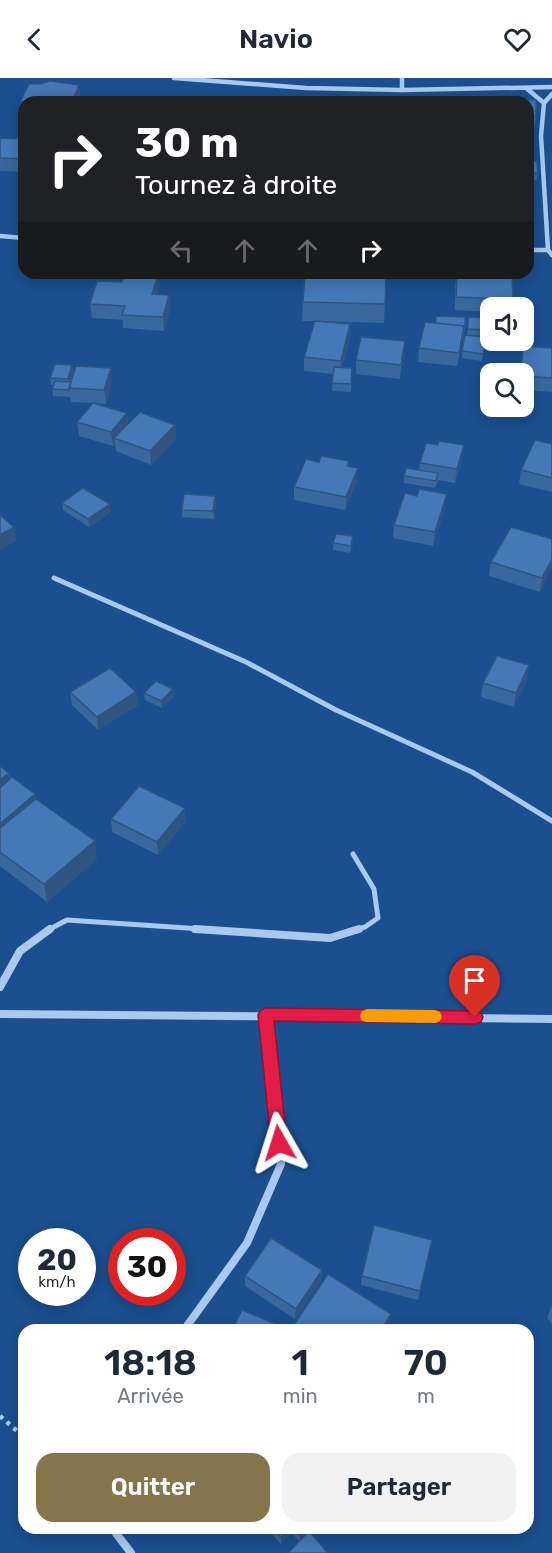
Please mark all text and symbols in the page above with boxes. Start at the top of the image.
icon: back [18,23,51,56]
text: Navio [239,23,313,55]
icon: heart [501,23,534,56]
text: 30 m [135,118,239,168]
icon: right [36,120,114,198]
text: Tournez à droite [135,169,337,201]
icon: left [165,234,198,267]
icon: ahead [228,234,261,267]
icon: ahead [291,234,324,267]
icon: right [354,234,387,267]
map controls [480,297,534,417]
button: sound [480,297,534,351]
button: search [480,363,534,417]
pin [449,955,500,1017]
icon: arrive [458,964,491,997]
position arrow [247,1111,311,1175]
speed limit sign: 30 [108,1228,186,1306]
text: 20 [37,1242,77,1278]
text: km/h [38,1273,76,1291]
text: 18:18 [104,1341,197,1384]
text: 1 [292,1341,309,1384]
text: 70 [404,1341,448,1384]
text: Arrivée [117,1384,184,1408]
text: min [283,1384,318,1408]
text: m [417,1384,435,1408]
button: Quitter [36,1453,270,1522]
button: Partager [282,1453,516,1522]

